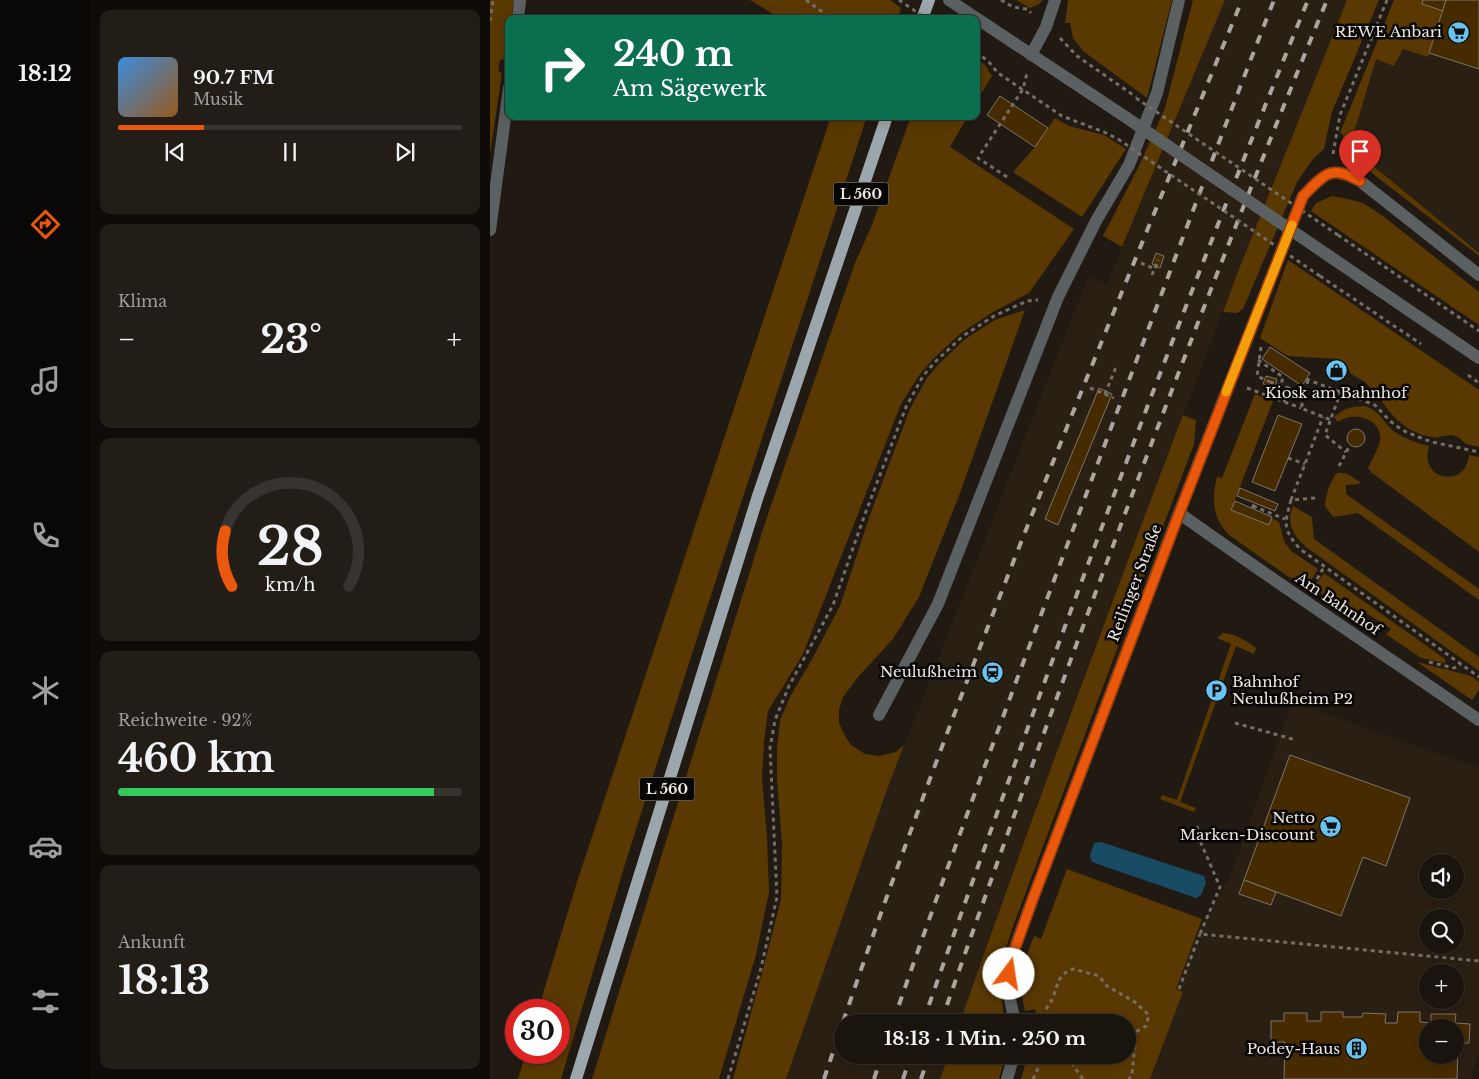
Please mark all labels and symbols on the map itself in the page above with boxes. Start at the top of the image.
supermarket icon: REWE Anbari [1446,20,1470,44]
place label: REWE Anbari [1335,22,1442,41]
pin [1339,130,1381,181]
road number: L 560 [834,182,888,205]
shop icon: Kiosk am Bahnhof [1324,358,1348,382]
place label: Kiosk am Bahnhof [1265,383,1409,402]
street label: Reilinger Straße [1103,522,1166,644]
street label: Am Bahnhof [1291,568,1386,640]
station icon: Neulußheim [981,660,1005,684]
place label: Neulußheim [880,662,977,681]
place label: Bahnhof Neulußheim P2 [1232,672,1353,708]
parking icon: Bahnhof Neulußheim P2 [1204,679,1228,703]
road number: L 560 [640,778,694,801]
place label: Netto Marken-Discount [1180,808,1315,844]
supermarket icon: Netto Marken-Discount [1319,815,1343,839]
position arrow [982,947,1034,999]
speed limit sign: 30 [505,999,570,1064]
building icon: Podey-Haus [1344,1037,1368,1061]
place label: Podey-Haus [1247,1039,1340,1058]

